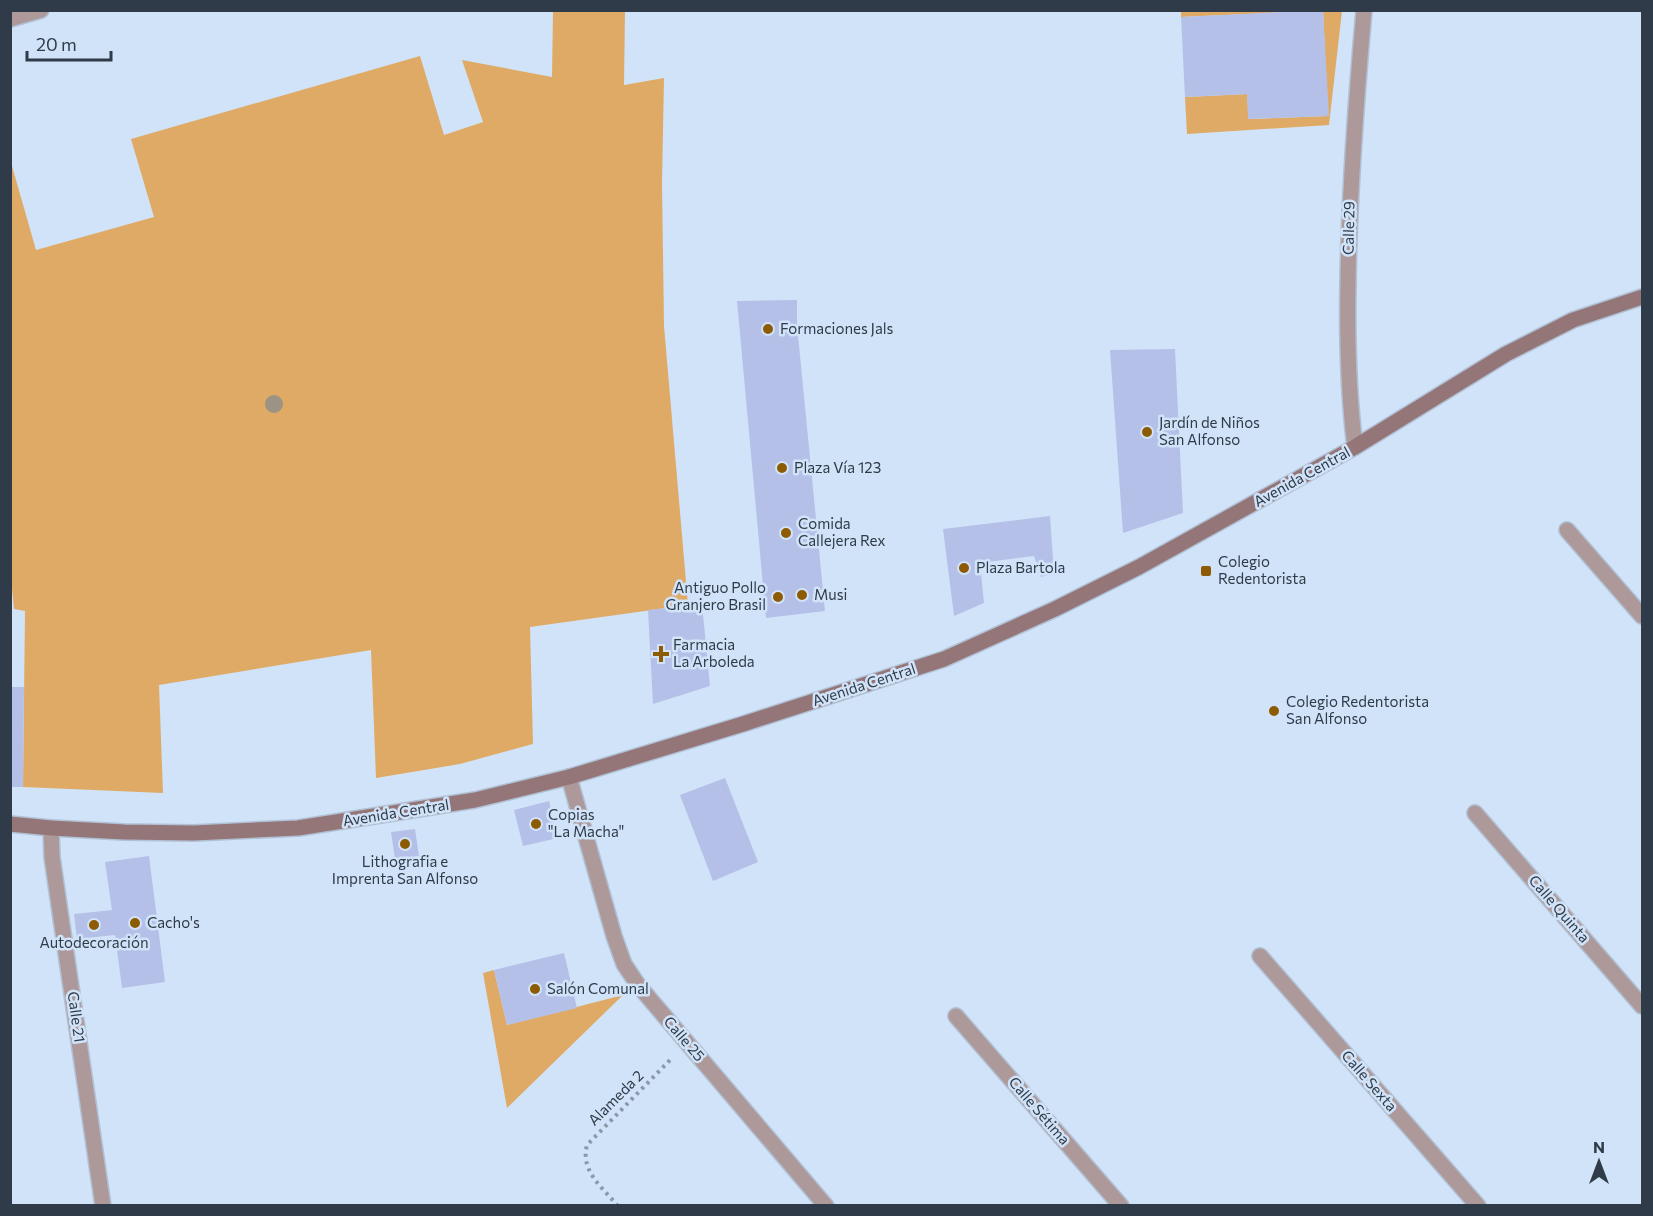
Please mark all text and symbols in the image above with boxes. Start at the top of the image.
scale bar [27,24,111,62]
text: 20 m [36,33,77,55]
street label: Calle 29 [1339,201,1357,255]
place label: Formaciones Jals [780,319,894,337]
marker: Formaciones Jals [761,322,775,336]
place label: Jardín de Niños San Alfonso [1159,413,1260,448]
marker: Jardín de Niños San Alfonso [1140,425,1154,439]
street label: Avenida Central [1250,442,1353,510]
place label: Plaza Vía 123 [794,458,881,476]
marker: Plaza Vía 123 [775,461,789,475]
place label: Comida Callejera Rex [798,514,885,549]
marker: Comida Callejera Rex [779,526,793,540]
place label: Colegio Redentorista [1218,552,1306,587]
place label: Plaza Bartola [976,558,1065,576]
marker: Plaza Bartola [957,561,971,575]
marker: Colegio Redentorista [1199,564,1213,578]
place label: Antiguo Pollo Granjero Brasil [666,578,766,613]
place label: Musi [814,585,847,603]
marker: Musi [795,588,809,602]
marker: Antiguo Pollo Granjero Brasil [771,590,785,604]
place label: Farmacia La Arboleda [673,635,755,670]
marker: Farmacia La Arboleda [654,647,668,661]
street label: Avenida Central [810,659,918,709]
place label: Colegio Redentorista San Alfonso [1286,692,1429,727]
marker: Colegio Redentorista San Alfonso [1267,704,1281,718]
street label: Avenida Central [341,795,450,829]
place label: Copias "La Macha" [548,805,624,840]
marker: Copias "La Macha" [529,817,543,831]
marker: Lithografia e Imprenta San Alfonso [398,837,412,851]
place label: Lithografia e Imprenta San Alfonso [332,852,478,887]
street label: Calle Quinta [1526,871,1594,946]
place label: Cacho's [147,913,200,931]
marker: Cacho's [128,916,142,930]
marker: Autodecoración [87,918,101,932]
place label: Autodecoración [39,933,149,951]
place label: Salón Comunal [547,979,649,997]
marker: Salón Comunal [528,982,542,996]
street label: Calle 21 [65,990,89,1043]
street label: Calle 25 [660,1012,709,1064]
street label: Calle Sexta [1338,1046,1401,1115]
street label: Alameda 2 [584,1066,647,1129]
street label: Calle Sétima [1005,1073,1074,1148]
north arrow [1569,1132,1629,1192]
text: N [1593,1137,1605,1156]

